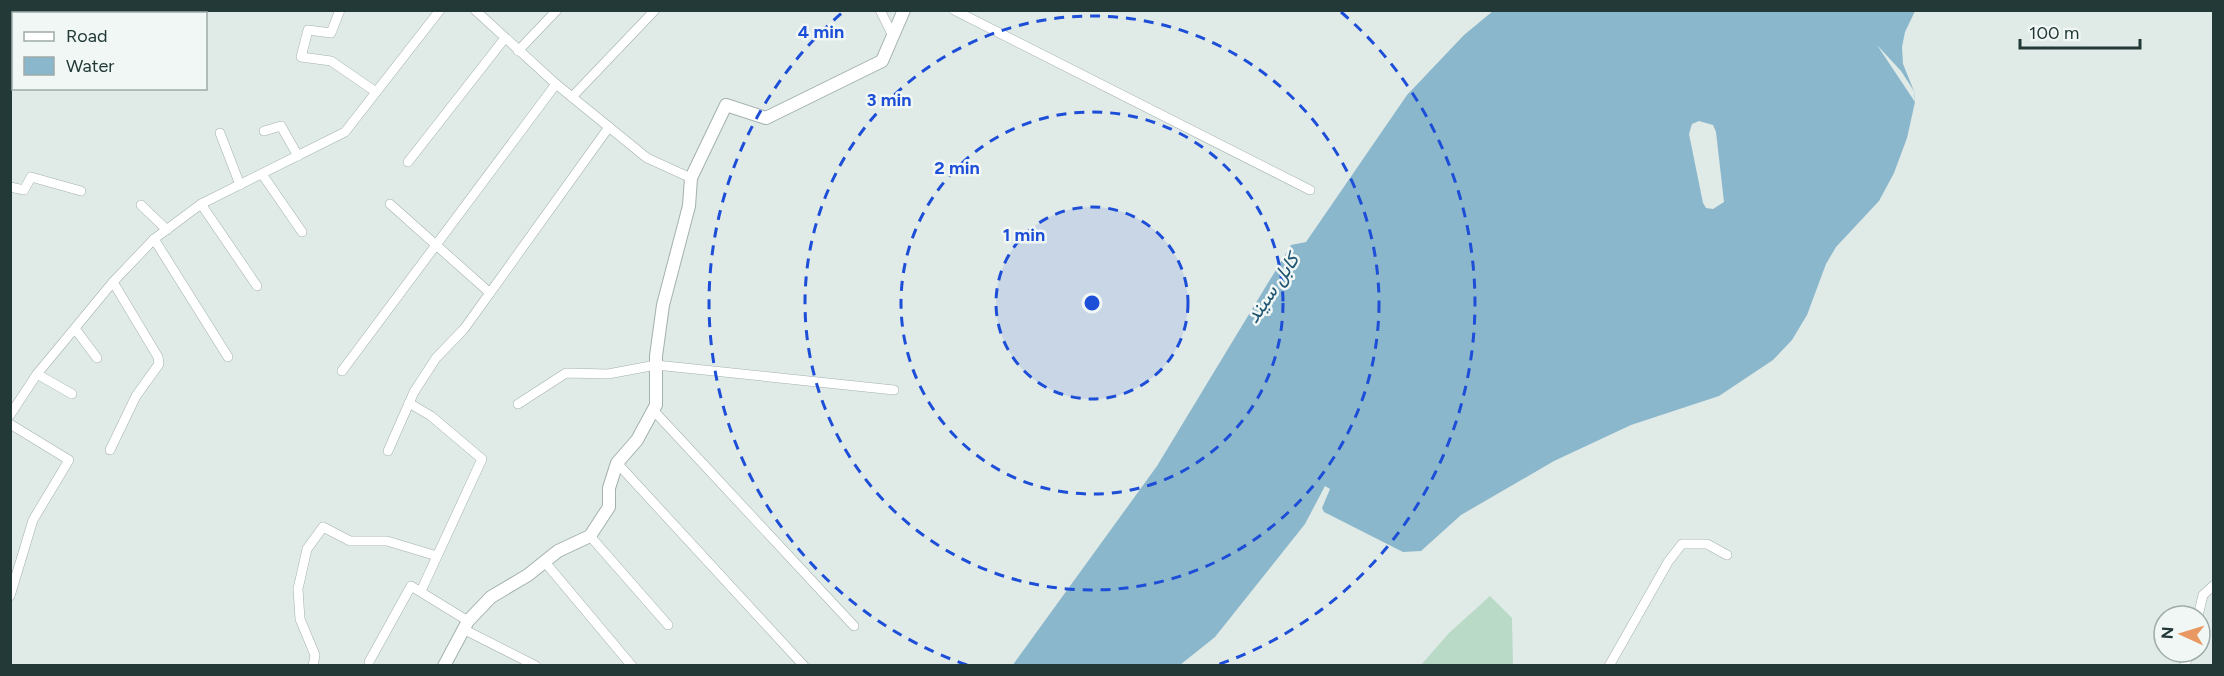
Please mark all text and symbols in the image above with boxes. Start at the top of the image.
legend [12,12,207,90]
scale bar [2020,12,2140,50]
text: 4 min [798,21,844,43]
text: 100 m [2029,22,2079,44]
text: Road [66,25,107,47]
text: Water [66,55,114,77]
text: 3 min [867,89,911,111]
text: 2 min [934,157,980,179]
text: 1 min [1003,224,1045,246]
water label: کابل سيند [1240,246,1306,327]
centre of rings [1082,293,1102,313]
north arrow [2152,604,2212,664]
text: N [2158,626,2177,640]

